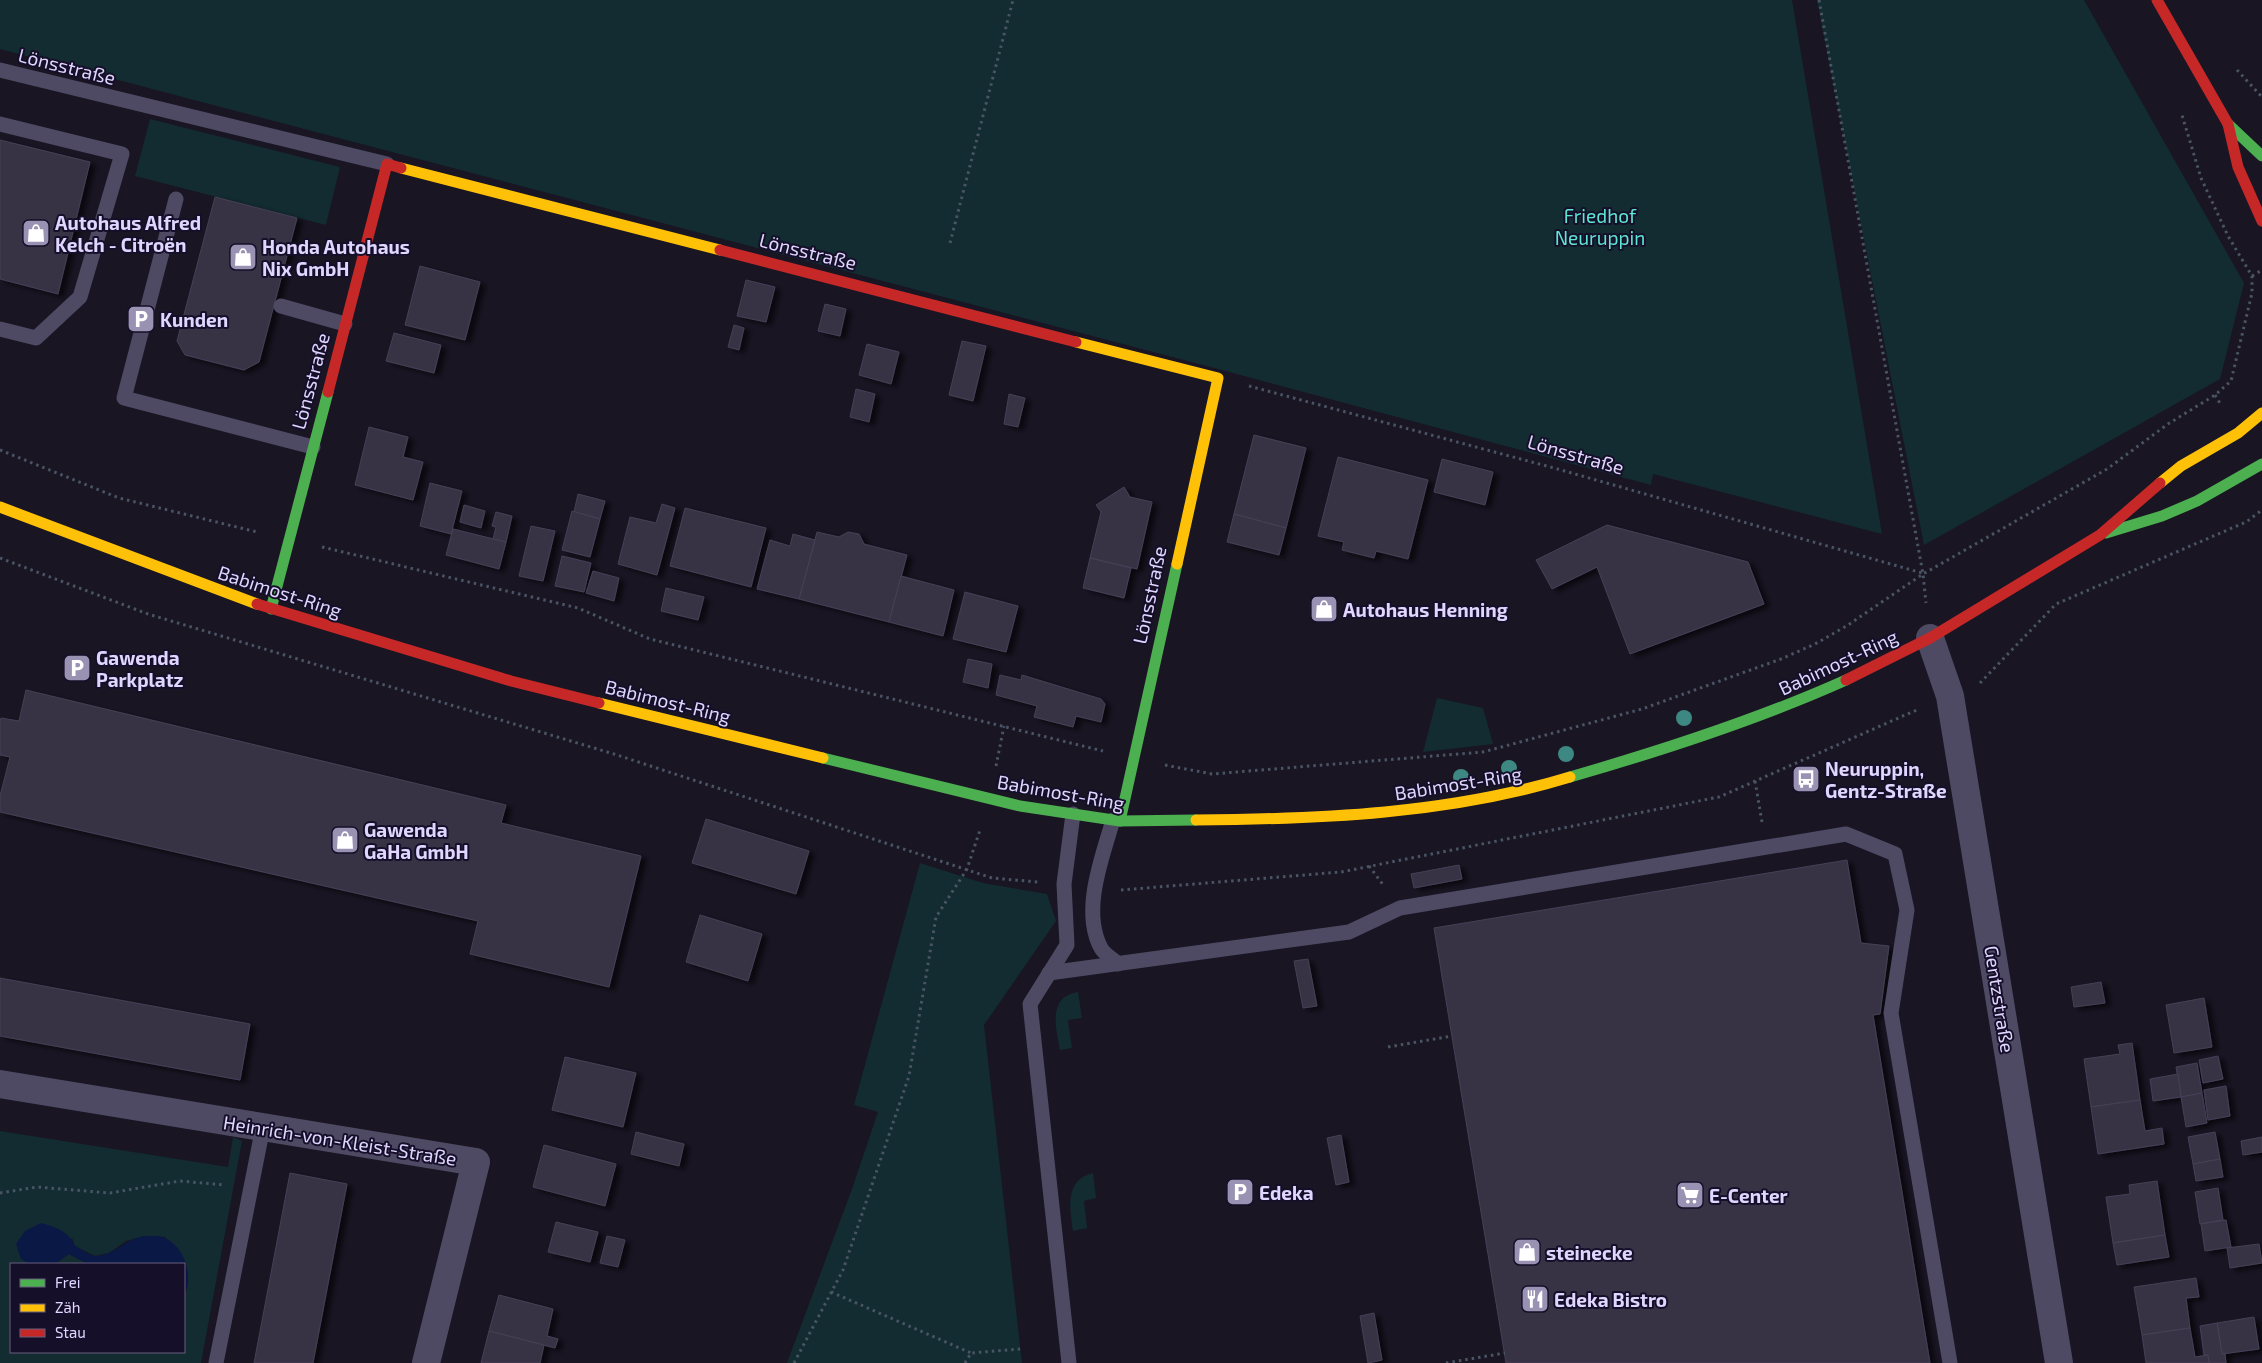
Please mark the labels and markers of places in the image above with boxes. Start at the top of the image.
place label: Autohaus Alfred Kelch - Citroën [55,211,201,256]
shop icon: Autohaus Alfred Kelch - Citroën [21,218,51,248]
place label: Honda Autohaus Nix GmbH [262,235,410,280]
shop icon: Honda Autohaus Nix GmbH [228,242,258,272]
parking icon: Kunden [126,304,156,334]
place label: Kunden [160,308,228,331]
shop icon: Autohaus Henning [1309,594,1339,624]
place label: Autohaus Henning [1343,598,1508,621]
place label: Gawenda Parkplatz [96,646,183,691]
parking icon: Gawenda Parkplatz [62,653,92,683]
place label: Neuruppin, Gentz-Straße [1825,757,1947,802]
bus stop icon: Neuruppin, Gentz-Straße [1791,764,1821,794]
place label: Gawenda GaHa GmbH [364,818,469,863]
shop icon: Gawenda GaHa GmbH [330,825,360,855]
parking icon: Edeka [1225,1177,1255,1207]
supermarket icon: E-Center [1675,1180,1705,1210]
place label: Edeka [1259,1181,1314,1204]
place label: E-Center [1709,1184,1788,1207]
shop icon: steinecke [1512,1237,1542,1267]
place label: steinecke [1546,1241,1633,1264]
restaurant icon: Edeka Bistro [1520,1284,1550,1314]
place label: Edeka Bistro [1554,1288,1667,1311]

